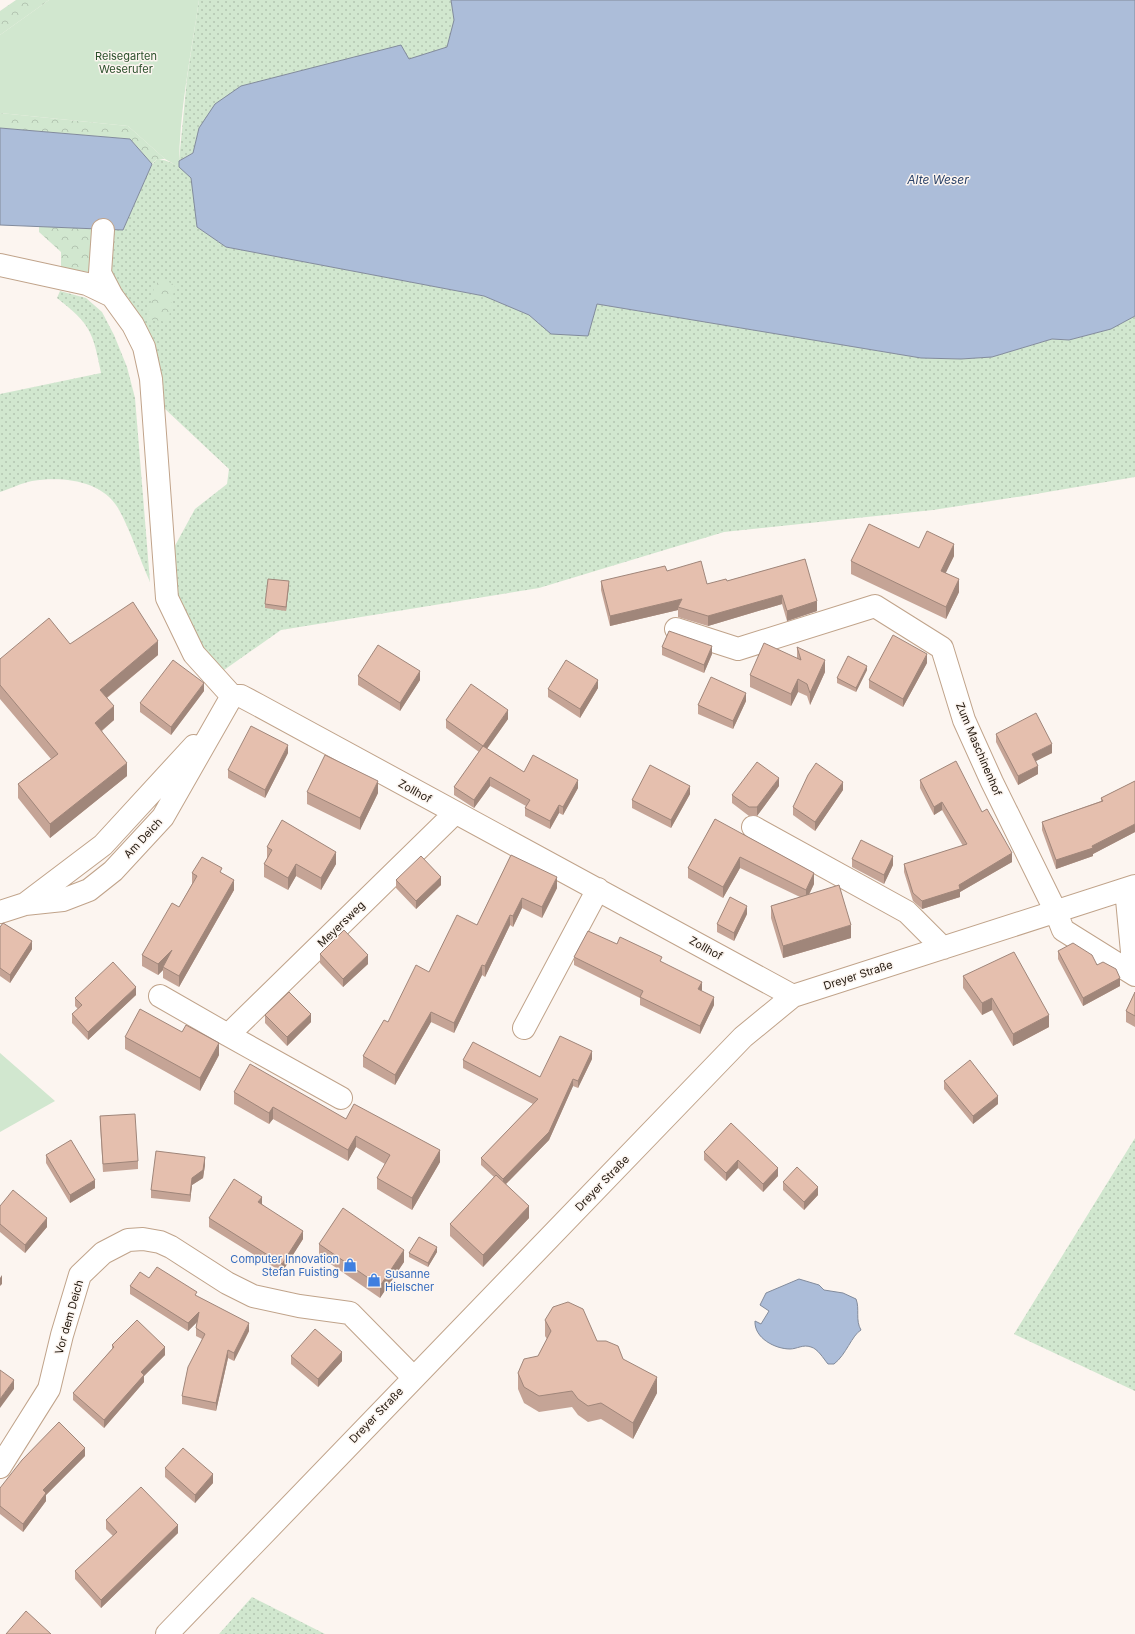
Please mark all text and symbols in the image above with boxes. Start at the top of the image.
park label: Reisegarten Weserufer [95,49,157,76]
water label: Alte Weser [906,172,969,187]
street label: Zum Maschinenhof [953,700,1005,798]
street label: Zollhof [396,776,434,806]
street label: Am Deich [121,815,165,861]
street label: Meyersweg [314,898,368,950]
street label: Zollhof [687,933,725,963]
street label: Dreyer Straße [822,957,894,993]
street label: Dreyer Straße [572,1152,632,1214]
place label: Computer Innovation Stefan Fuisting [230,1252,339,1279]
shop icon: Computer Innovation Stefan Fuisting [342,1257,358,1273]
place label: Susanne Hielscher [385,1267,434,1294]
shop icon: Susanne Hielscher [366,1272,382,1288]
street label: Vor dem Deich [52,1278,86,1356]
street label: Dreyer Straße [346,1384,406,1446]

